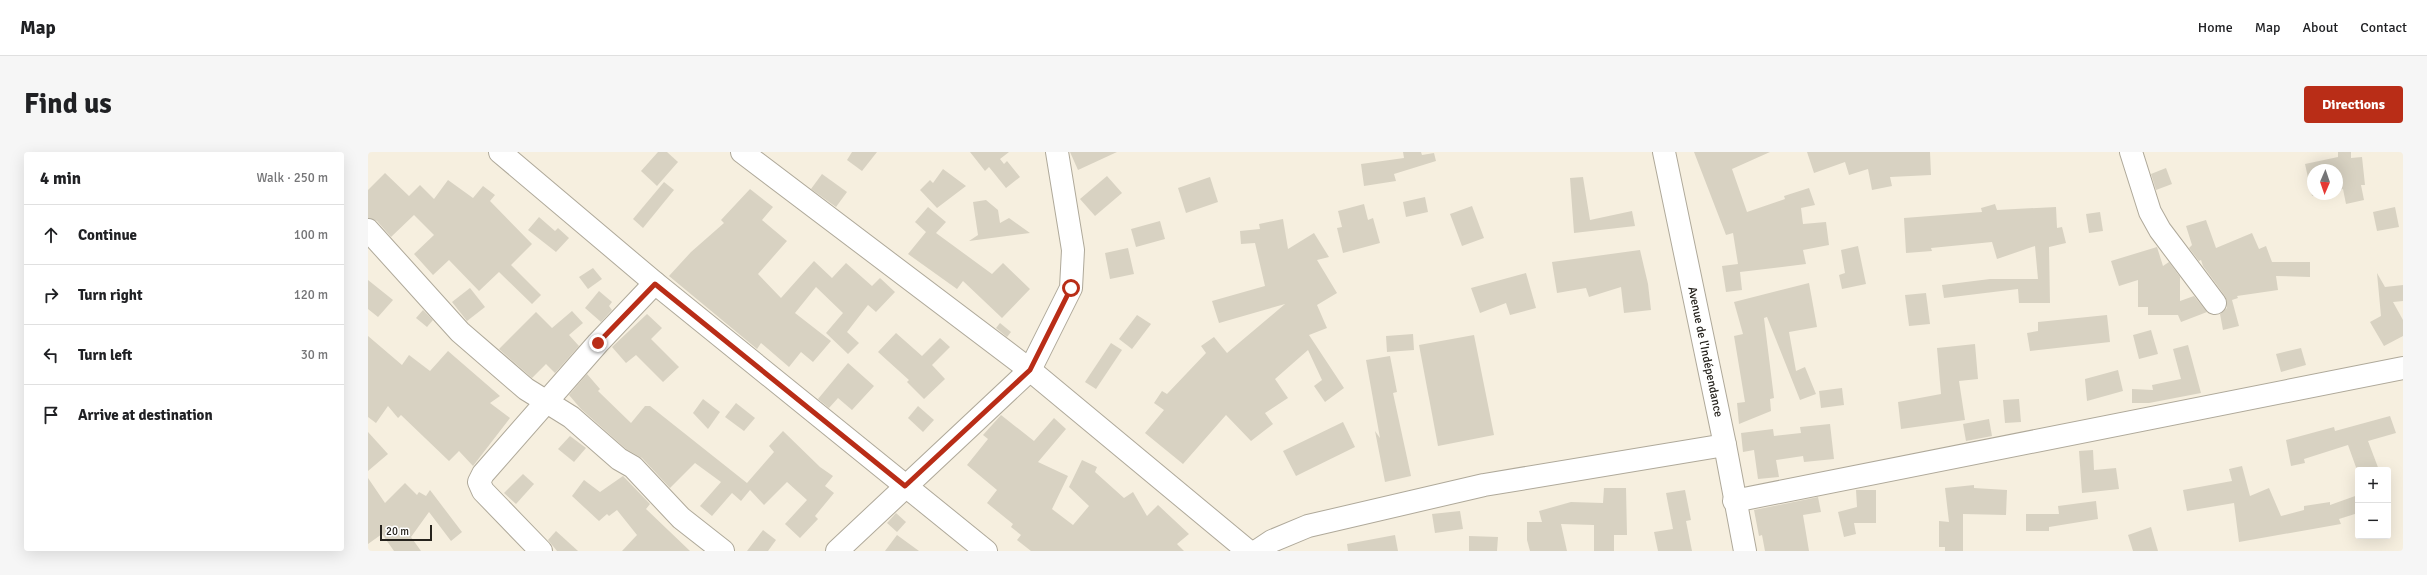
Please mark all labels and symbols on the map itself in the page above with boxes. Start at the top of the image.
north arrow [2307,164,2343,200]
route start [1062,279,1080,297]
street label: Avenue de l'Indépendance [1684,285,1726,418]
route end [589,334,607,352]
scale bar [380,523,432,542]

